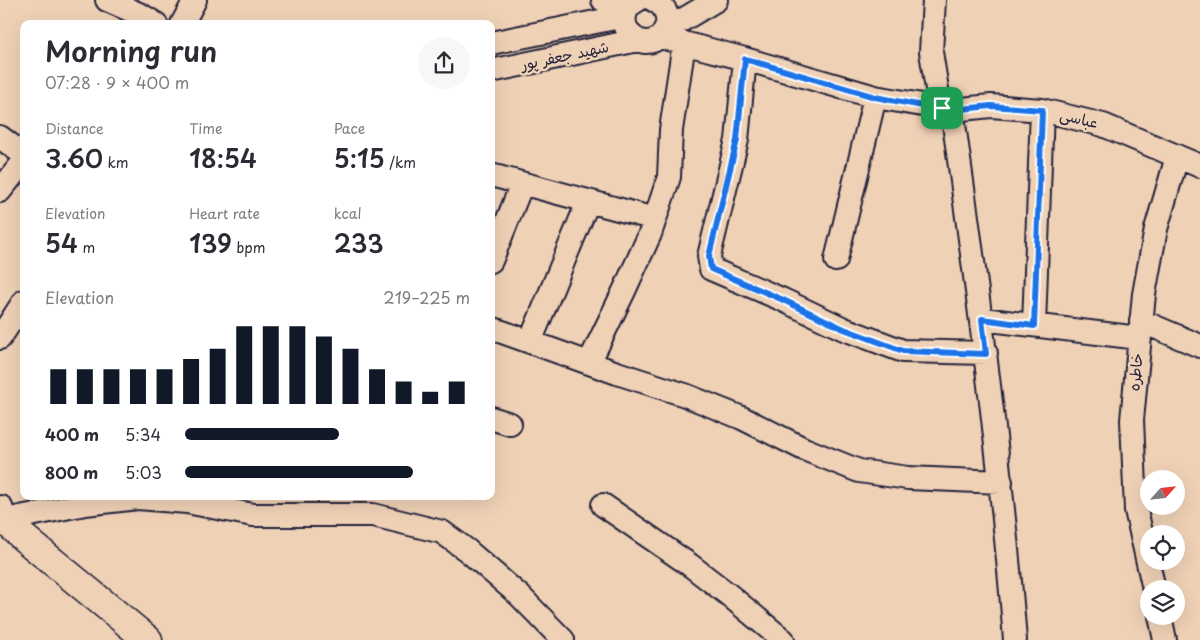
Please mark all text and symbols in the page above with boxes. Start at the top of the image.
text: Morning run [45,29,217,72]
street label: شهید جعفر پور [518,34,611,75]
button: share [418,37,470,89]
text: 07:28 · 9 × 400 m [45,70,189,94]
pin [921,87,963,129]
icon: arrive [928,94,956,122]
street label: عباسی [1058,102,1101,133]
text: Distance [45,118,104,139]
text: Time [189,118,222,139]
text: Pace [334,118,365,139]
text: 3.60 [45,139,103,177]
text: 18:54 [189,139,257,177]
text: 5:15 [334,139,385,177]
text: km [103,152,129,173]
text: /km [385,152,416,173]
text: Elevation [45,203,105,224]
text: Heart rate [189,203,260,224]
text: kcal [334,203,362,224]
text: 54 [45,224,78,262]
text: 139 [189,224,232,262]
text: 233 [334,224,384,262]
text: m [78,237,95,258]
text: bpm [232,237,265,258]
text: Elevation [45,285,114,309]
text: 219–225 m [383,285,470,309]
street label: خاطره [1121,352,1148,392]
text: 400 m [45,422,99,446]
text: 5:34 [125,422,161,446]
text: 800 m [45,460,98,484]
text: 5:03 [125,460,162,484]
north arrow [1140,470,1185,515]
map controls [1140,470,1185,625]
button: locate [1140,525,1185,570]
button: layers [1140,580,1185,625]

